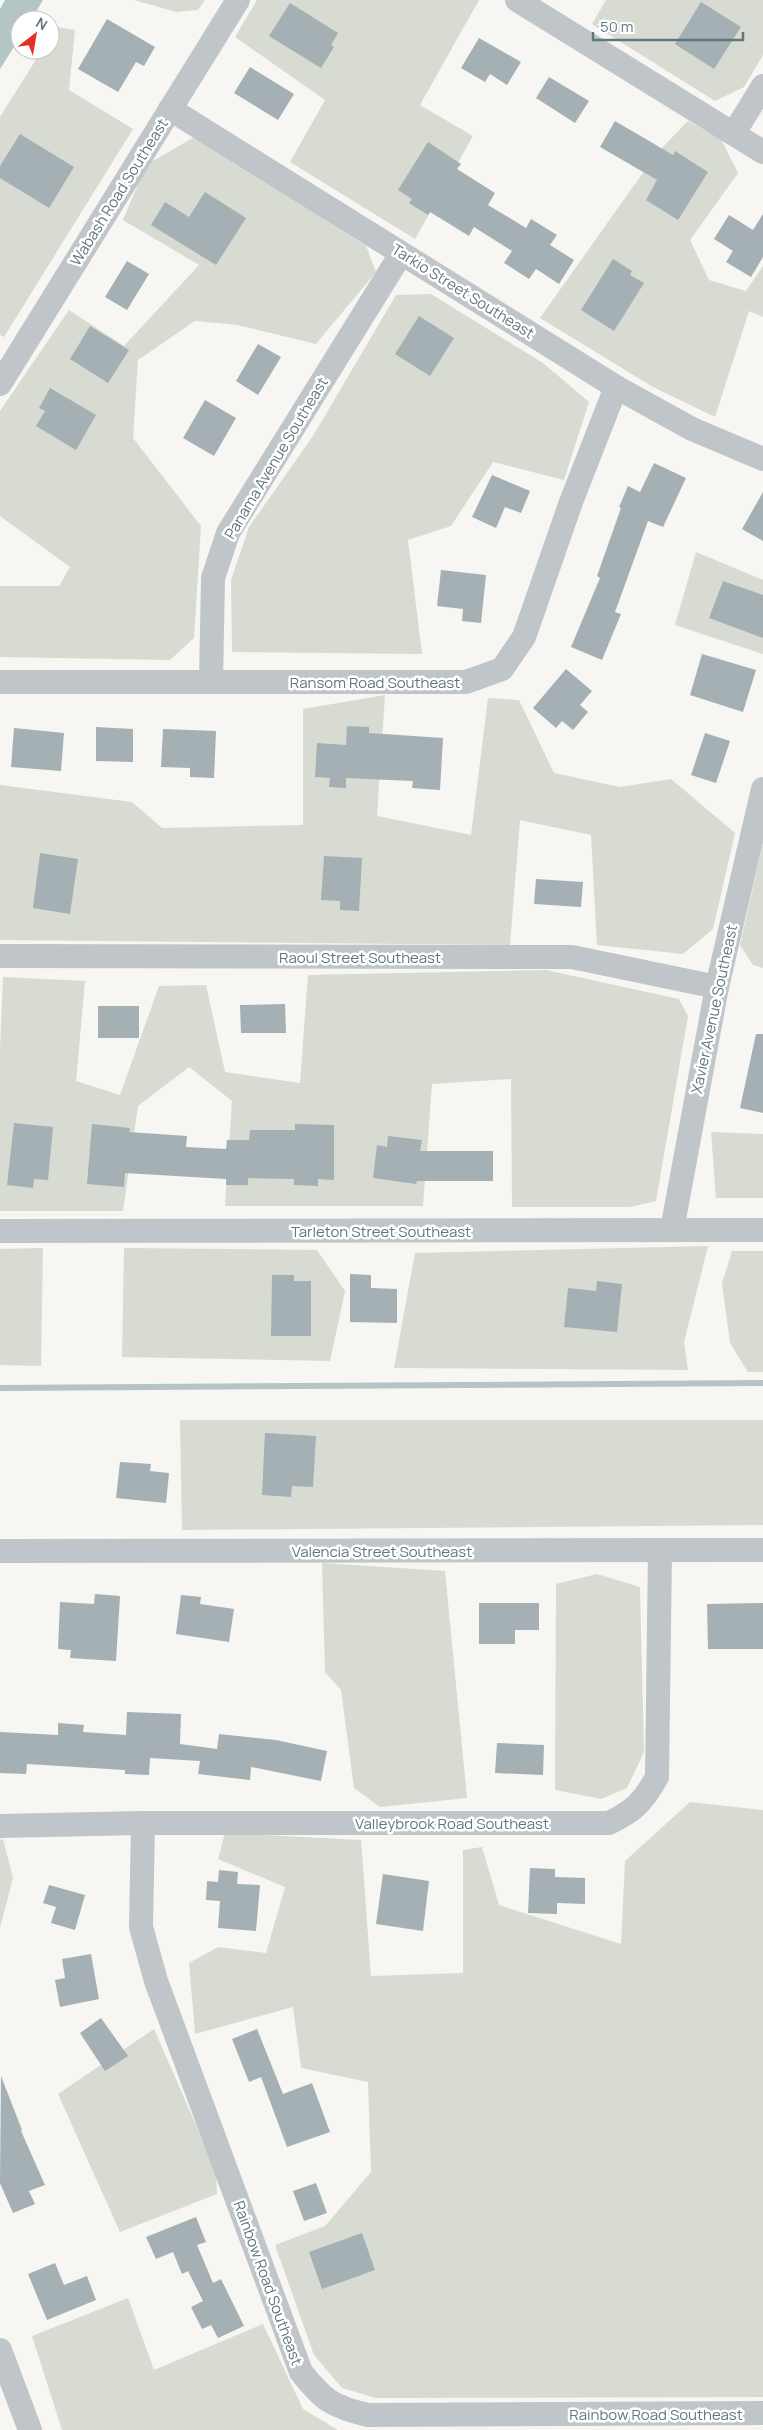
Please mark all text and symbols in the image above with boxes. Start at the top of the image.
north arrow [10,10,60,60]
scale bar [593,10,743,42]
text: N [33,13,51,34]
text: 50 m [600,16,634,37]
street label: Wabash Road Southeast [65,114,173,270]
street label: Tarkio Street Southeast [388,239,538,343]
street label: Panama Avenue Southeast [219,373,333,543]
street label: Ransom Road Southeast [290,672,460,693]
street label: Xavier Avenue Southeast [686,922,742,1096]
street label: Raoul Street Southeast [279,947,441,968]
street label: Tarleton Street Southeast [291,1221,471,1242]
street label: Valencia Street Southeast [292,1541,472,1562]
street label: Valleybrook Road Southeast [355,1813,549,1834]
street label: Rainbow Road Southeast [228,2198,308,2368]
street label: Rainbow Road Southeast [569,2404,743,2425]

